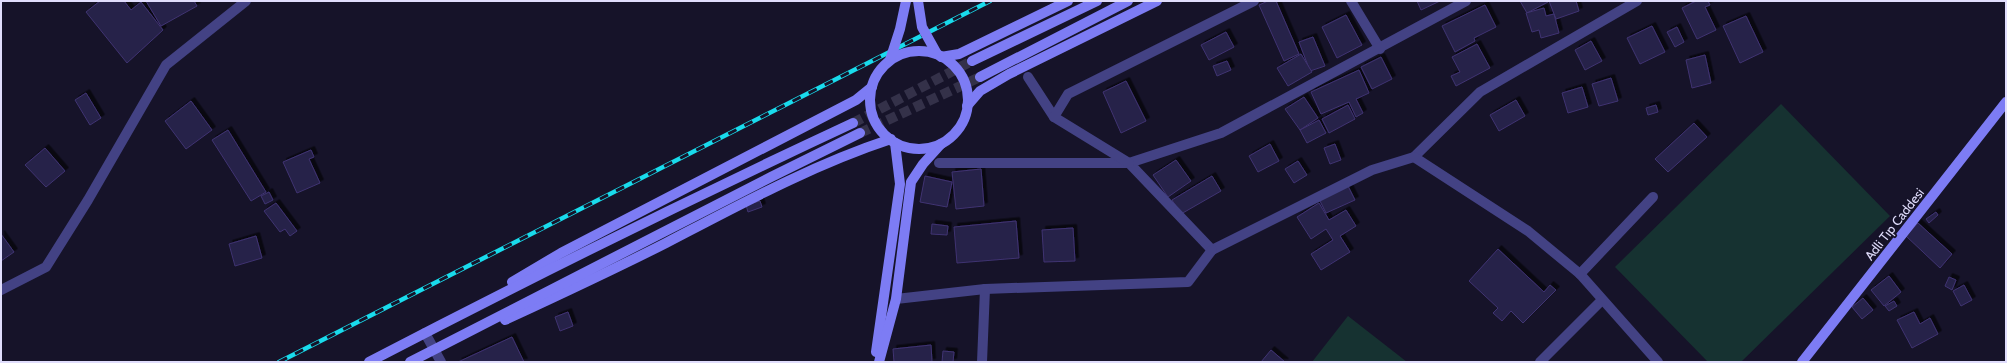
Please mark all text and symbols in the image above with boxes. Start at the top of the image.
street label: Adli Tıp Caddesi [1861,185,1927,263]

